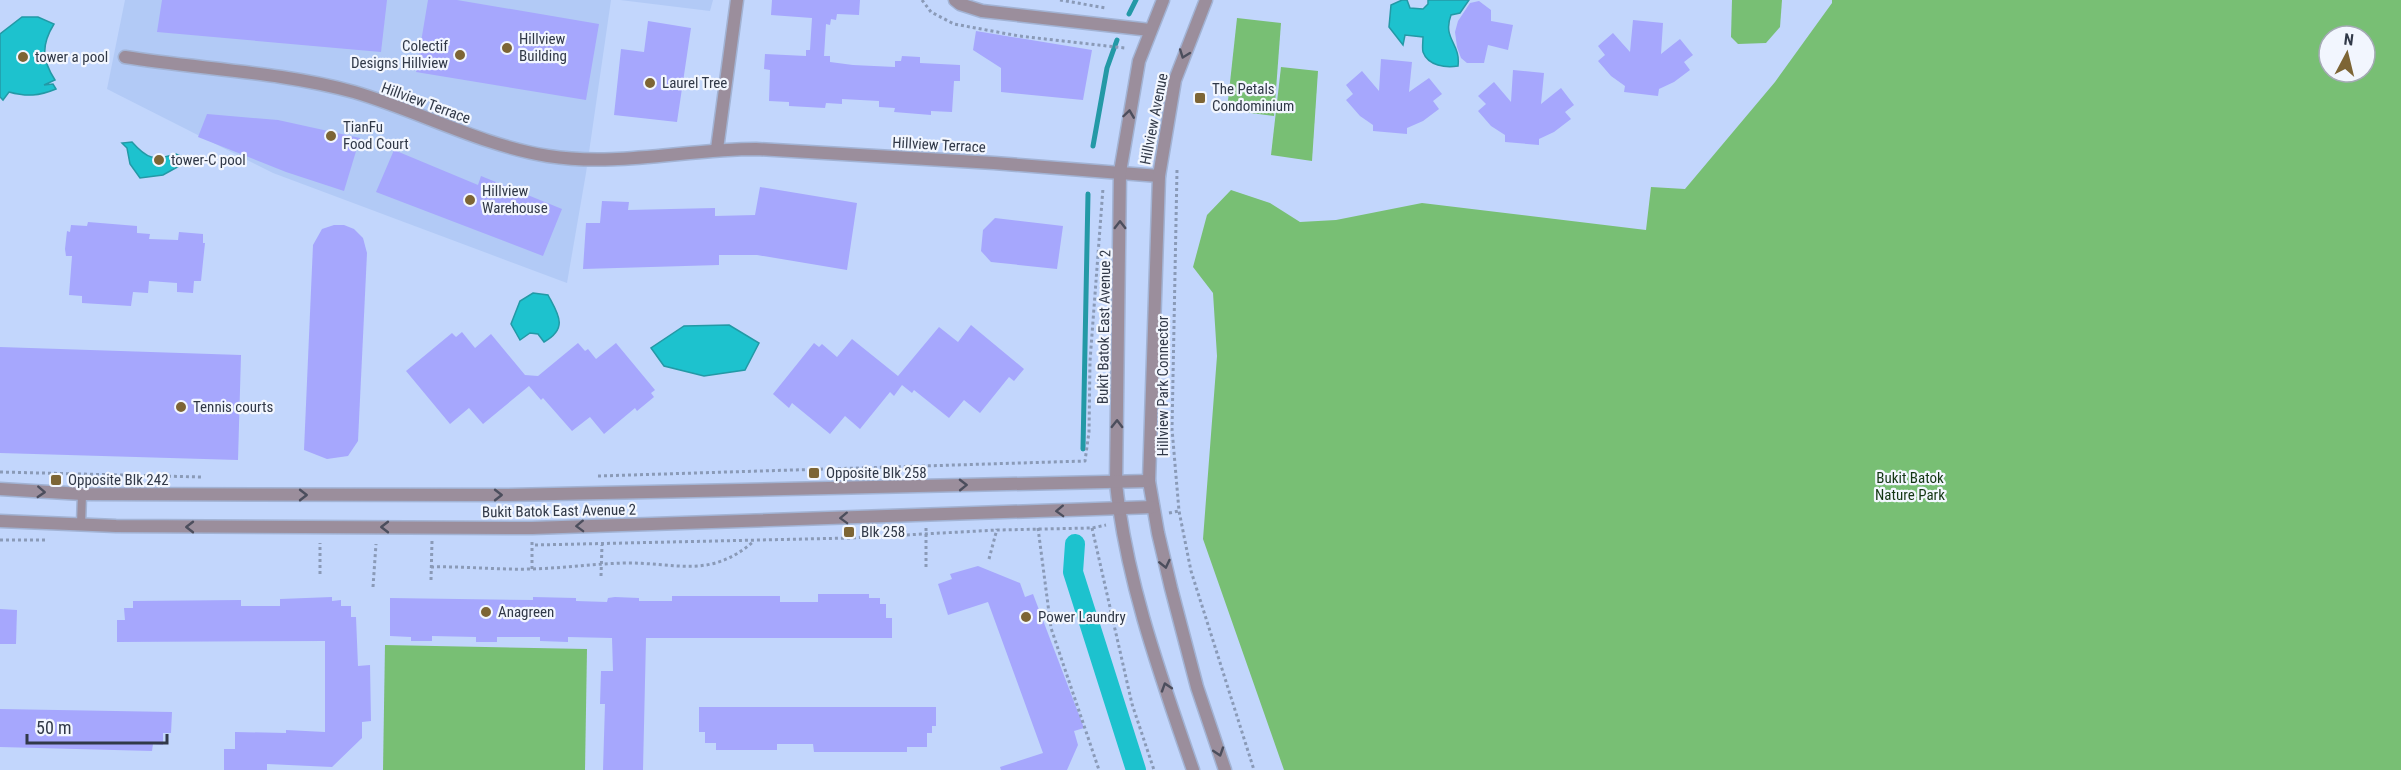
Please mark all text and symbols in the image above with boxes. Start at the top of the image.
north arrow [2317,24,2377,84]
place label: Hillview Building [519,30,567,65]
text: N [2343,30,2355,50]
place label: Colectif Designs Hillview [351,37,448,72]
marker: Hillview Building [500,41,514,55]
place label: tower a pool [35,48,108,66]
marker: Colectif Designs Hillview [453,48,467,62]
one-way arrow [1179,48,1191,59]
marker: tower a pool [16,50,30,64]
street label: Hillview Avenue [1136,72,1172,166]
place label: Laurel Tree [662,74,727,92]
marker: Laurel Tree [643,76,657,90]
street label: Hillview Terrace [379,79,473,127]
place label: The Petals Condominium [1212,80,1294,115]
marker: The Petals Condominium [1193,91,1207,105]
one-way arrow [1122,110,1134,119]
place label: TianFu Food Court [343,118,409,153]
marker: TianFu Food Court [324,129,338,143]
street label: Hillview Terrace [892,134,986,156]
place label: tower-C pool [171,151,246,169]
marker: tower-C pool [152,153,166,167]
place label: Hillview Warehouse [482,182,548,217]
marker: Hillview Warehouse [463,193,477,207]
one-way arrow [1114,220,1126,229]
street label: Bukit Batok East Avenue 2 [1094,250,1114,404]
street label: Hillview Park Connector [1154,315,1172,456]
place label: Tennis courts [193,398,273,416]
marker: Tennis courts [174,400,188,414]
one-way arrow [1111,420,1123,429]
place label: Opposite Blk 258 [826,464,927,482]
marker: Opposite Blk 258 [807,466,821,480]
park label: Bukit Batok Nature Park [1875,469,1945,504]
place label: Opposite Blk 242 [68,471,169,489]
marker: Opposite Blk 242 [49,473,63,487]
one-way arrow [958,479,967,491]
one-way arrow [37,485,46,498]
one-way arrow [298,489,307,501]
one-way arrow [493,489,502,501]
street label: Bukit Batok East Avenue 2 [482,501,636,521]
one-way arrow [1055,505,1064,518]
one-way arrow [839,511,848,524]
one-way arrow [575,520,584,532]
one-way arrow [185,521,194,533]
one-way arrow [380,521,389,533]
place label: Blk 258 [861,523,905,541]
marker: Blk 258 [842,525,856,539]
one-way arrow [1158,559,1171,569]
place label: Anagreen [498,603,554,621]
marker: Anagreen [479,605,493,619]
place label: Power Laundry [1038,608,1126,626]
marker: Power Laundry [1019,610,1033,624]
one-way arrow [1161,682,1174,693]
scale bar [27,707,166,745]
text: 50 m [36,717,71,738]
one-way arrow [1211,746,1224,757]

